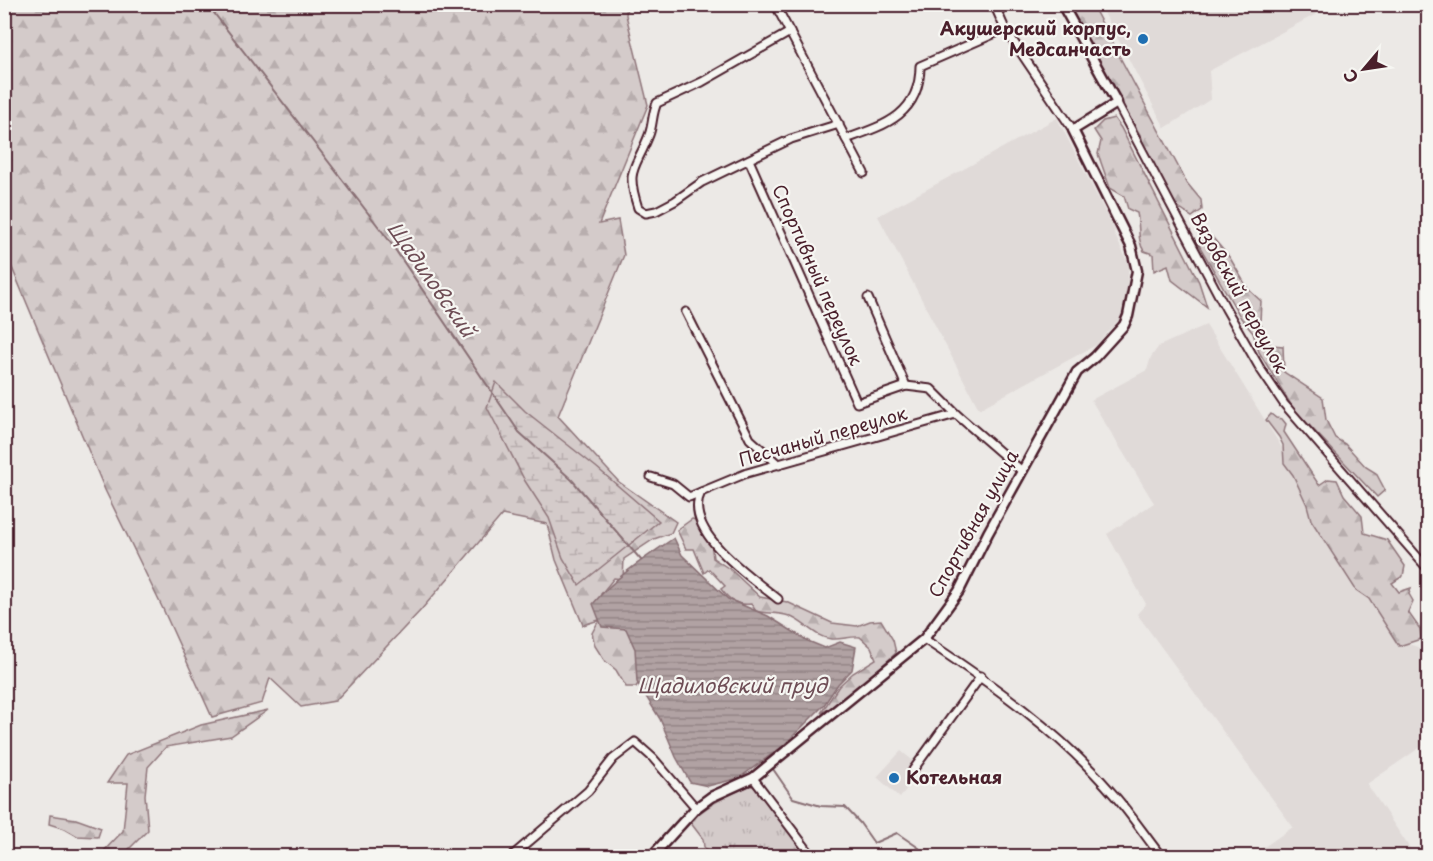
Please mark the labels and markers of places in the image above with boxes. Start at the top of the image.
place label: Акушерский корпус, Медсанчасть [940,14,1131,62]
marker: Акушерский корпус, Медсанчасть [1136,32,1150,46]
place label: Котельная [906,763,1002,790]
marker: Котельная [887,771,901,785]

